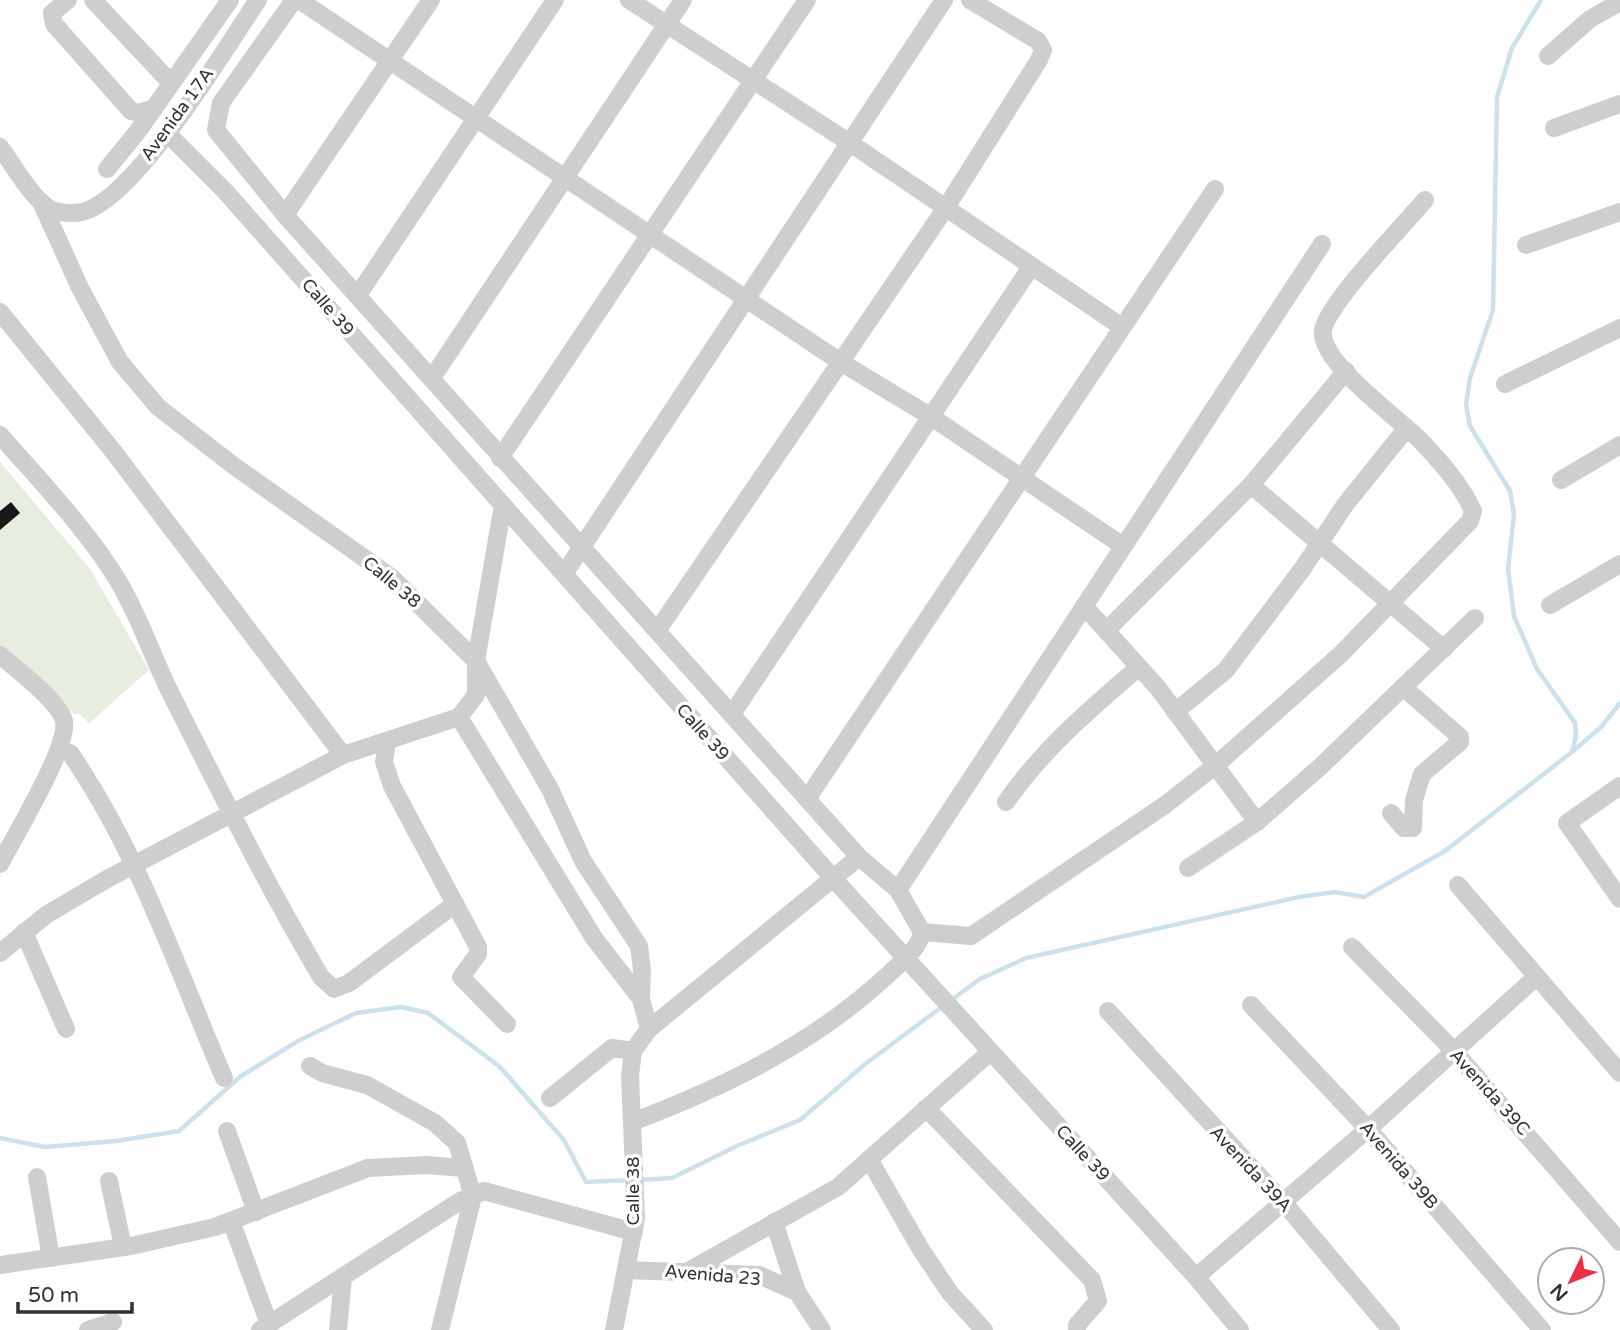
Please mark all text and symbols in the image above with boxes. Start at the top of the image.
street label: Avenida 17A [136,63,218,165]
street label: Calle 39 [297,274,359,340]
street label: Calle 38 [358,551,426,613]
street label: Calle 39 [672,699,734,765]
street label: Avenida 39C [1445,1044,1535,1140]
street label: Avenida 39B [1355,1117,1443,1213]
street label: Calle 39 [1051,1120,1115,1186]
street label: Avenida 39A [1205,1121,1297,1217]
street label: Calle 38 [622,1156,644,1226]
north arrow [1536,1246,1606,1316]
street label: Avenida 23 [664,1260,762,1290]
scale bar [18,1270,131,1314]
text: N [1546,1279,1573,1305]
text: 50 m [28,1283,79,1308]

